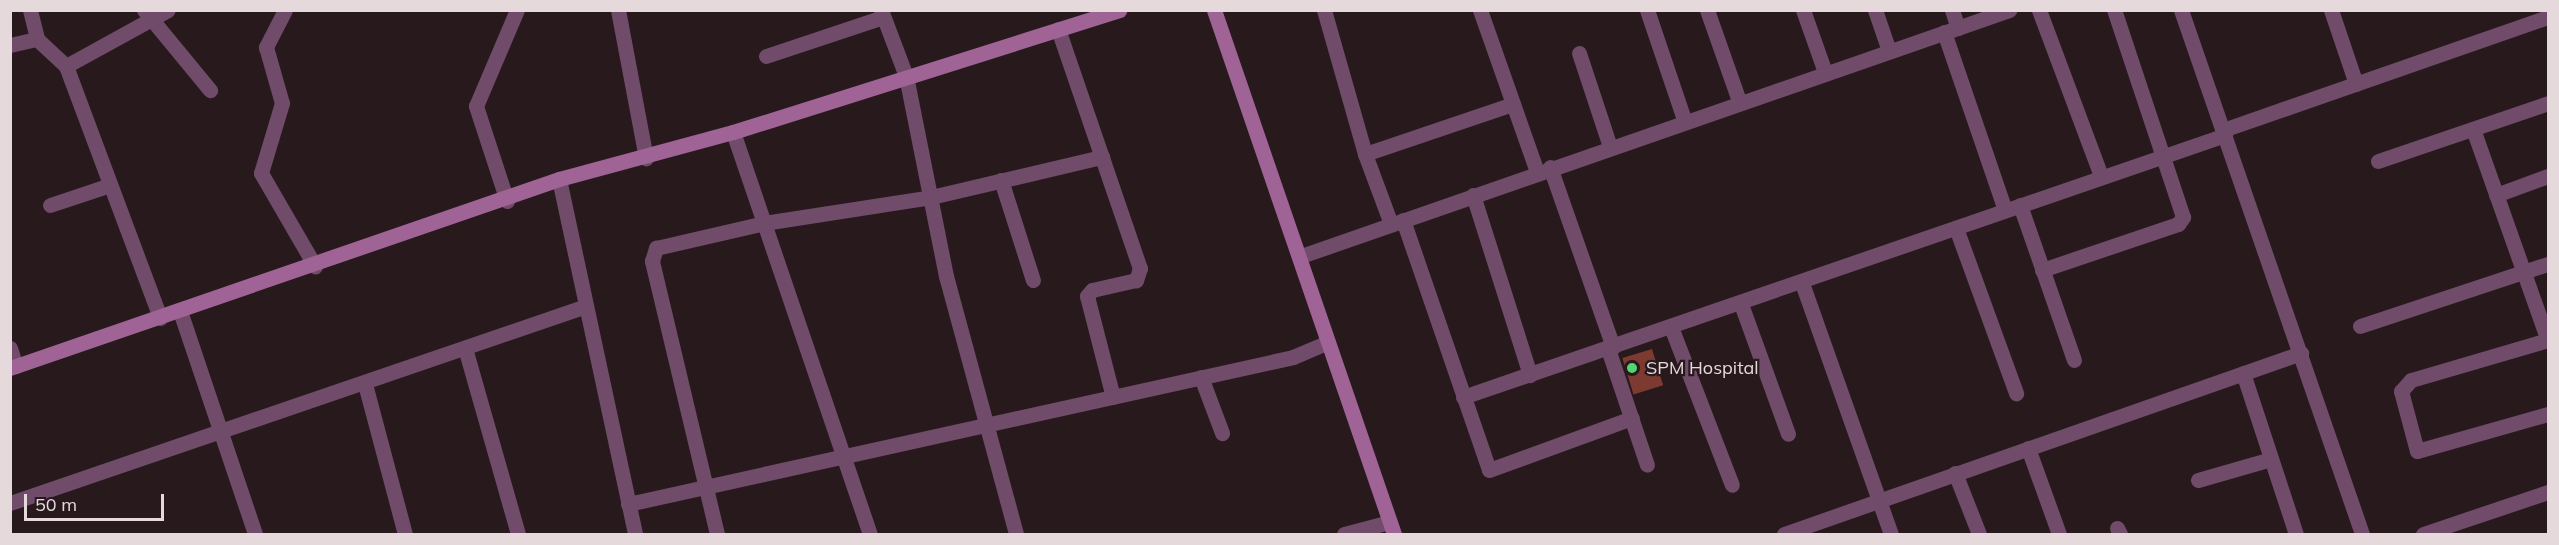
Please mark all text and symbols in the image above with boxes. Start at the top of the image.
place label: SPM Hospital [1646,357,1759,379]
marker: SPM Hospital [1623,359,1641,377]
scale bar [27,482,166,520]
text: 50 m [35,493,77,516]

